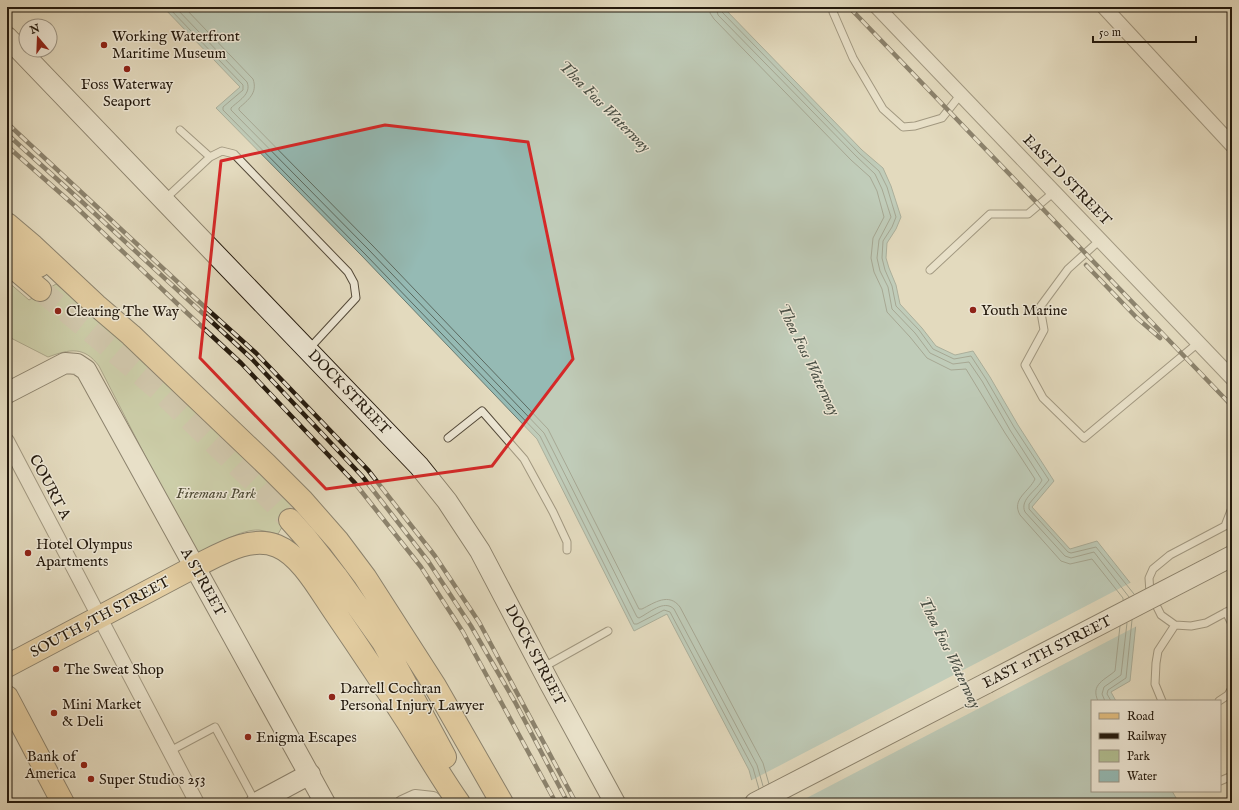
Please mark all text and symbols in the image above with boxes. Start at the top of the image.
north arrow [18,18,58,58]
scale bar [1093,18,1196,44]
text: N [27,21,42,38]
text: 50 m [1099,25,1121,40]
place label: Working Waterfront Maritime Museum [112,27,240,63]
marker: Working Waterfront Maritime Museum [99,40,109,50]
water label: Thea Foss Waterway [554,57,655,158]
marker: Foss Waterway Seaport [122,64,132,74]
place label: Foss Waterway Seaport [81,75,174,111]
street label: EAST D STREET [1019,130,1115,230]
water label: Thea Foss Waterway [772,301,844,420]
place label: Youth Marine [981,301,1068,320]
place label: Clearing The Way [66,302,180,321]
marker: Youth Marine [968,305,978,315]
marker: Clearing The Way [53,306,63,316]
street label: DOCK STREET [304,345,394,439]
street label: COURT A [25,451,75,524]
park label: Firemans Park [176,484,256,503]
place label: Hotel Olympus Apartments [35,535,133,571]
street label: A STREET [176,544,230,619]
marker: Hotel Olympus Apartments [23,548,33,558]
street label: SOUTH 9TH STREET [27,572,173,662]
water label: Thea Foss Waterway [913,594,985,713]
street label: DOCK STREET [501,602,569,709]
street label: EAST 11TH STREET [979,611,1115,693]
place label: The Sweat Shop [64,660,164,679]
marker: The Sweat Shop [51,664,61,674]
place label: Darrell Cochran Personal Injury Lawyer [340,679,485,715]
marker: Darrell Cochran Personal Injury Lawyer [327,692,337,702]
place label: Mini Market & Deli [62,695,141,731]
legend [1091,700,1221,792]
marker: Mini Market & Deli [49,708,59,718]
text: Road [1127,709,1155,724]
place label: Enigma Escapes [256,728,357,747]
text: Railway [1127,729,1166,744]
marker: Enigma Escapes [243,732,253,742]
place label: Bank of America [24,747,79,783]
text: Park [1127,749,1150,764]
marker: Bank of America [79,760,89,770]
text: Water [1127,769,1158,784]
place label: Super Studios 253 [99,770,205,789]
marker: Super Studios 253 [86,774,96,784]

